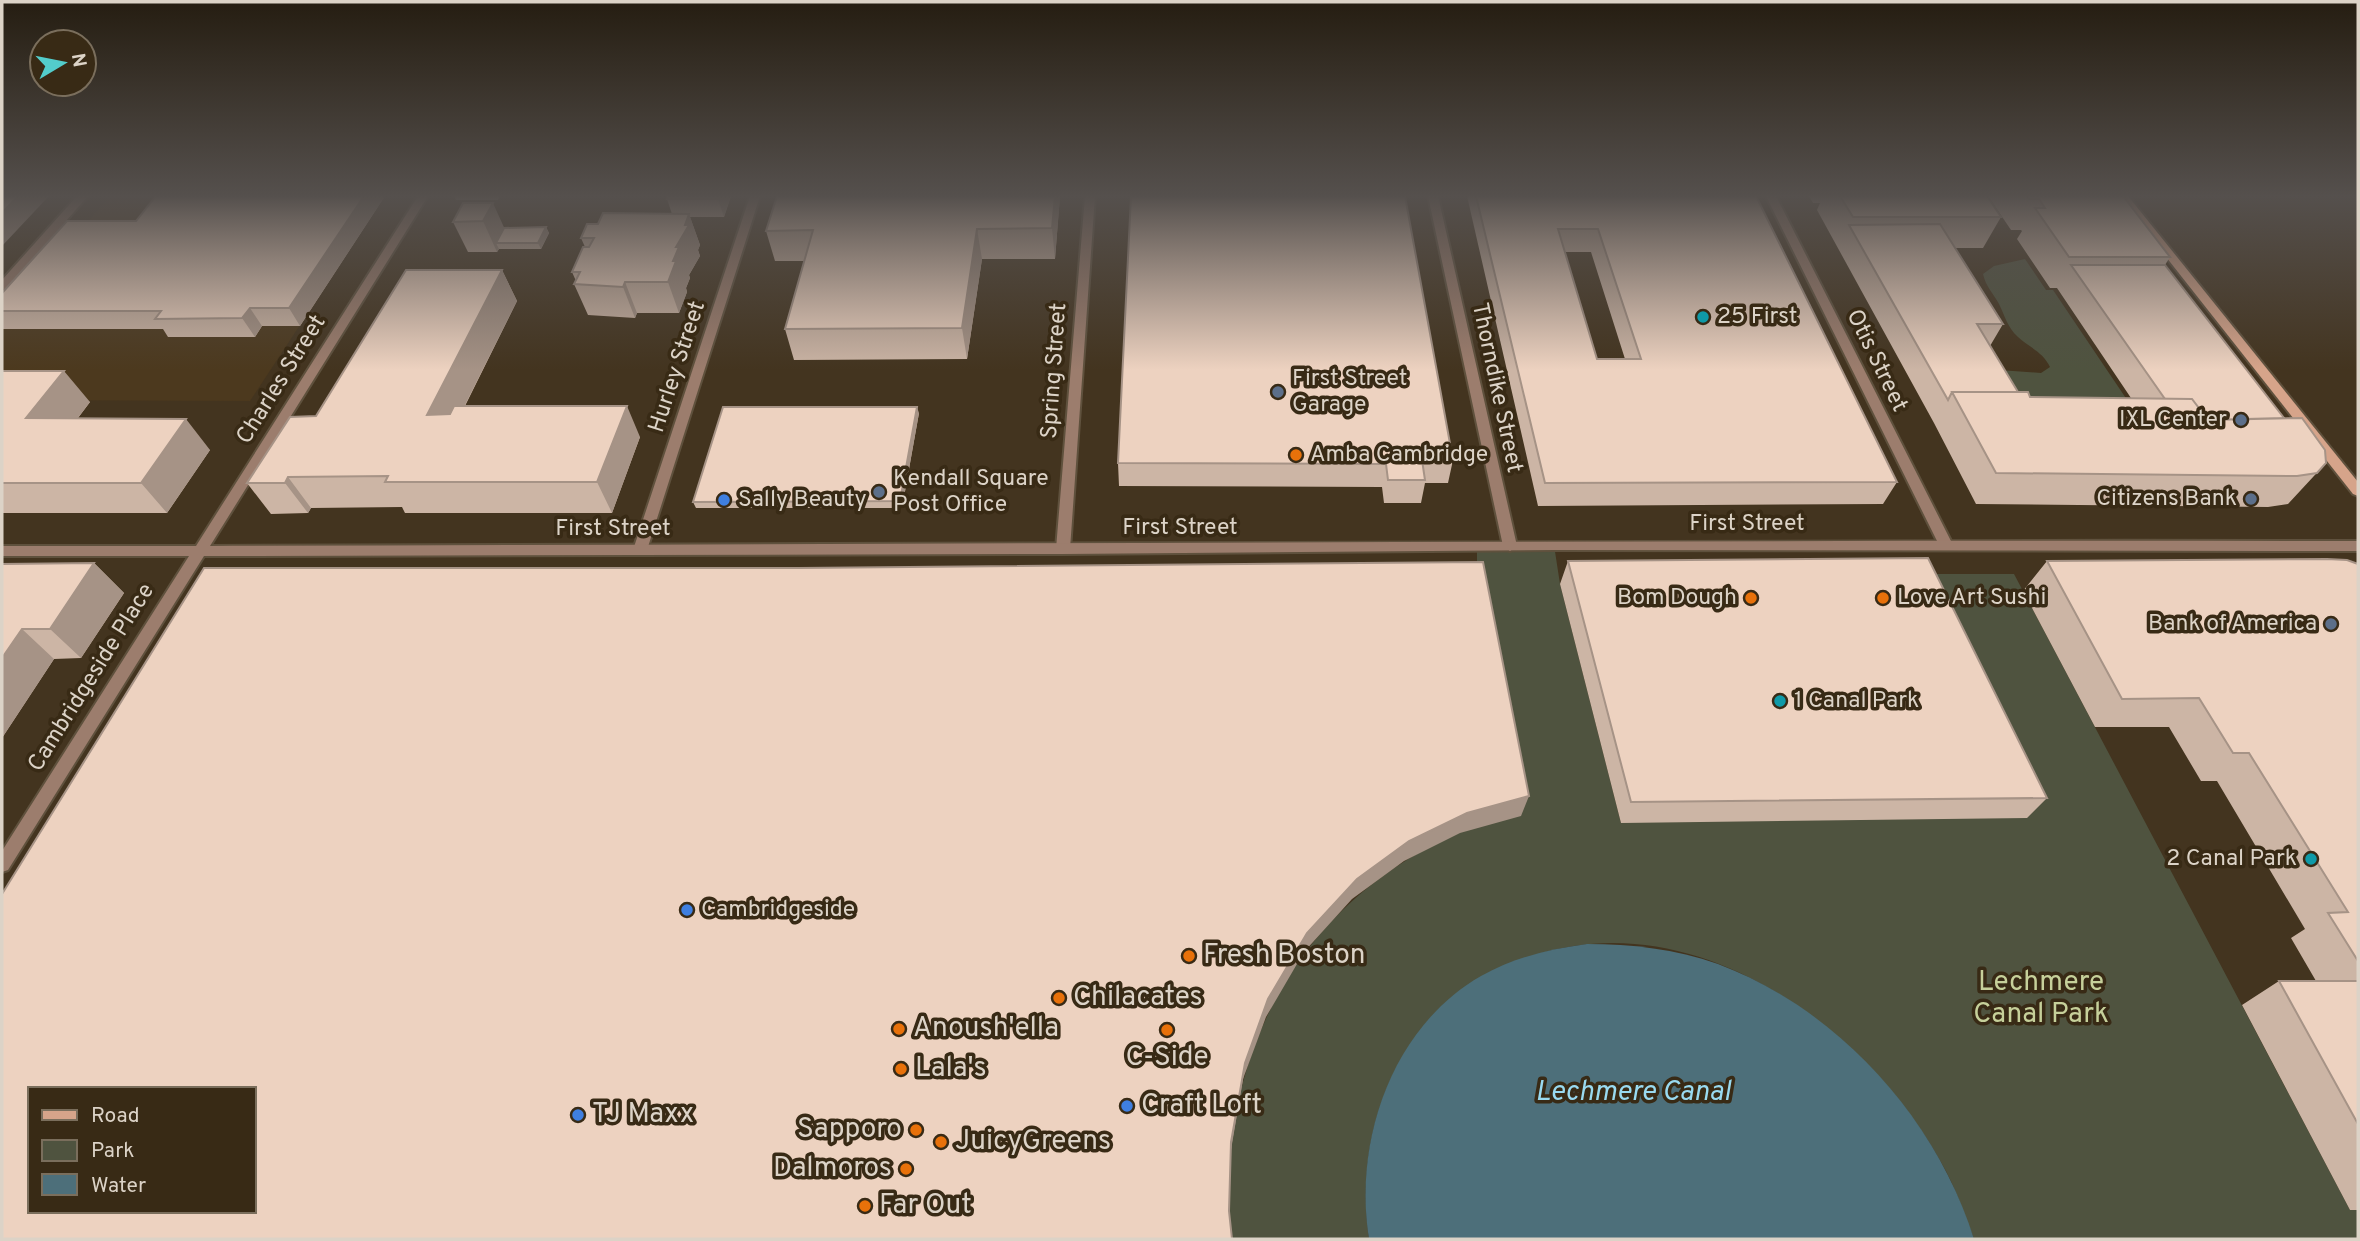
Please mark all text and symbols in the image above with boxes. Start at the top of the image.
north arrow [28,28,98,98]
text: N [65,52,91,69]
street label: Hurley Street [643,297,713,437]
street label: Thorndike Street [1464,300,1528,476]
street label: Spring Street [1036,302,1074,440]
place label: 25 First [1717,303,1798,332]
street label: Otis Street [1839,305,1913,417]
marker: 25 First [1695,309,1711,325]
street label: Charles Street [231,310,333,450]
place label: First Street Garage [1292,365,1407,420]
marker: First Street Garage [1270,384,1286,400]
place label: IXL Center [2119,406,2227,435]
marker: IXL Center [2233,412,2249,428]
place label: Amba Cambridge [1310,441,1488,470]
marker: Amba Cambridge [1288,447,1304,463]
place label: Kendall Square Post Office [893,465,1049,520]
marker: Kendall Square Post Office [871,484,887,500]
place label: Citizens Bank [2096,485,2237,514]
place label: Sally Beauty [738,486,867,515]
marker: Citizens Bank [2243,491,2259,507]
marker: Sally Beauty [716,492,732,508]
street label: First Street [1689,510,1805,539]
street label: First Street [1122,514,1238,543]
street label: First Street [555,515,671,544]
street label: Cambridgeside Place [22,579,162,777]
place label: Bom Dough [1617,584,1737,613]
place label: Love Art Sushi [1897,584,2046,613]
marker: Bom Dough [1743,590,1759,606]
marker: Love Art Sushi [1875,590,1891,606]
place label: Bank of America [2148,610,2317,639]
marker: Bank of America [2323,616,2339,632]
place label: 1 Canal Park [1794,687,1919,716]
marker: 1 Canal Park [1772,693,1788,709]
place label: 2 Canal Park [2166,845,2297,874]
marker: 2 Canal Park [2303,851,2319,867]
place label: Cambridgeside [701,896,855,925]
marker: Cambridgeside [679,902,695,918]
place label: Fresh Boston [1203,938,1365,974]
marker: Fresh Boston [1181,948,1197,964]
park label: Lechmere Canal Park [1973,965,2109,1033]
place label: Chilacates [1073,980,1203,1016]
marker: Chilacates [1051,990,1067,1006]
place label: Anoush'ella [913,1011,1059,1047]
marker: Anoush'ella [891,1021,907,1037]
marker: C-Side [1159,1022,1175,1038]
place label: C-Side [1125,1040,1209,1076]
place label: Lala's [915,1051,987,1087]
marker: Lala's [893,1061,909,1077]
water label: Lechmere Canal [1535,1075,1733,1111]
legend [28,1087,256,1213]
place label: Craft Loft [1141,1088,1262,1124]
place label: TJ Maxx [592,1097,694,1133]
marker: Craft Loft [1119,1098,1135,1114]
text: Road [91,1103,140,1130]
marker: TJ Maxx [570,1107,586,1123]
place label: Sapporo [797,1112,902,1148]
marker: Sapporo [908,1122,924,1138]
place label: JuicyGreens [955,1124,1111,1160]
marker: JuicyGreens [933,1134,949,1150]
text: Park [91,1138,134,1165]
place label: Dalmoros [773,1151,892,1187]
marker: Dalmoros [898,1161,914,1177]
text: Water [91,1173,146,1200]
place label: Far Out [879,1188,972,1224]
marker: Far Out [857,1198,873,1214]

